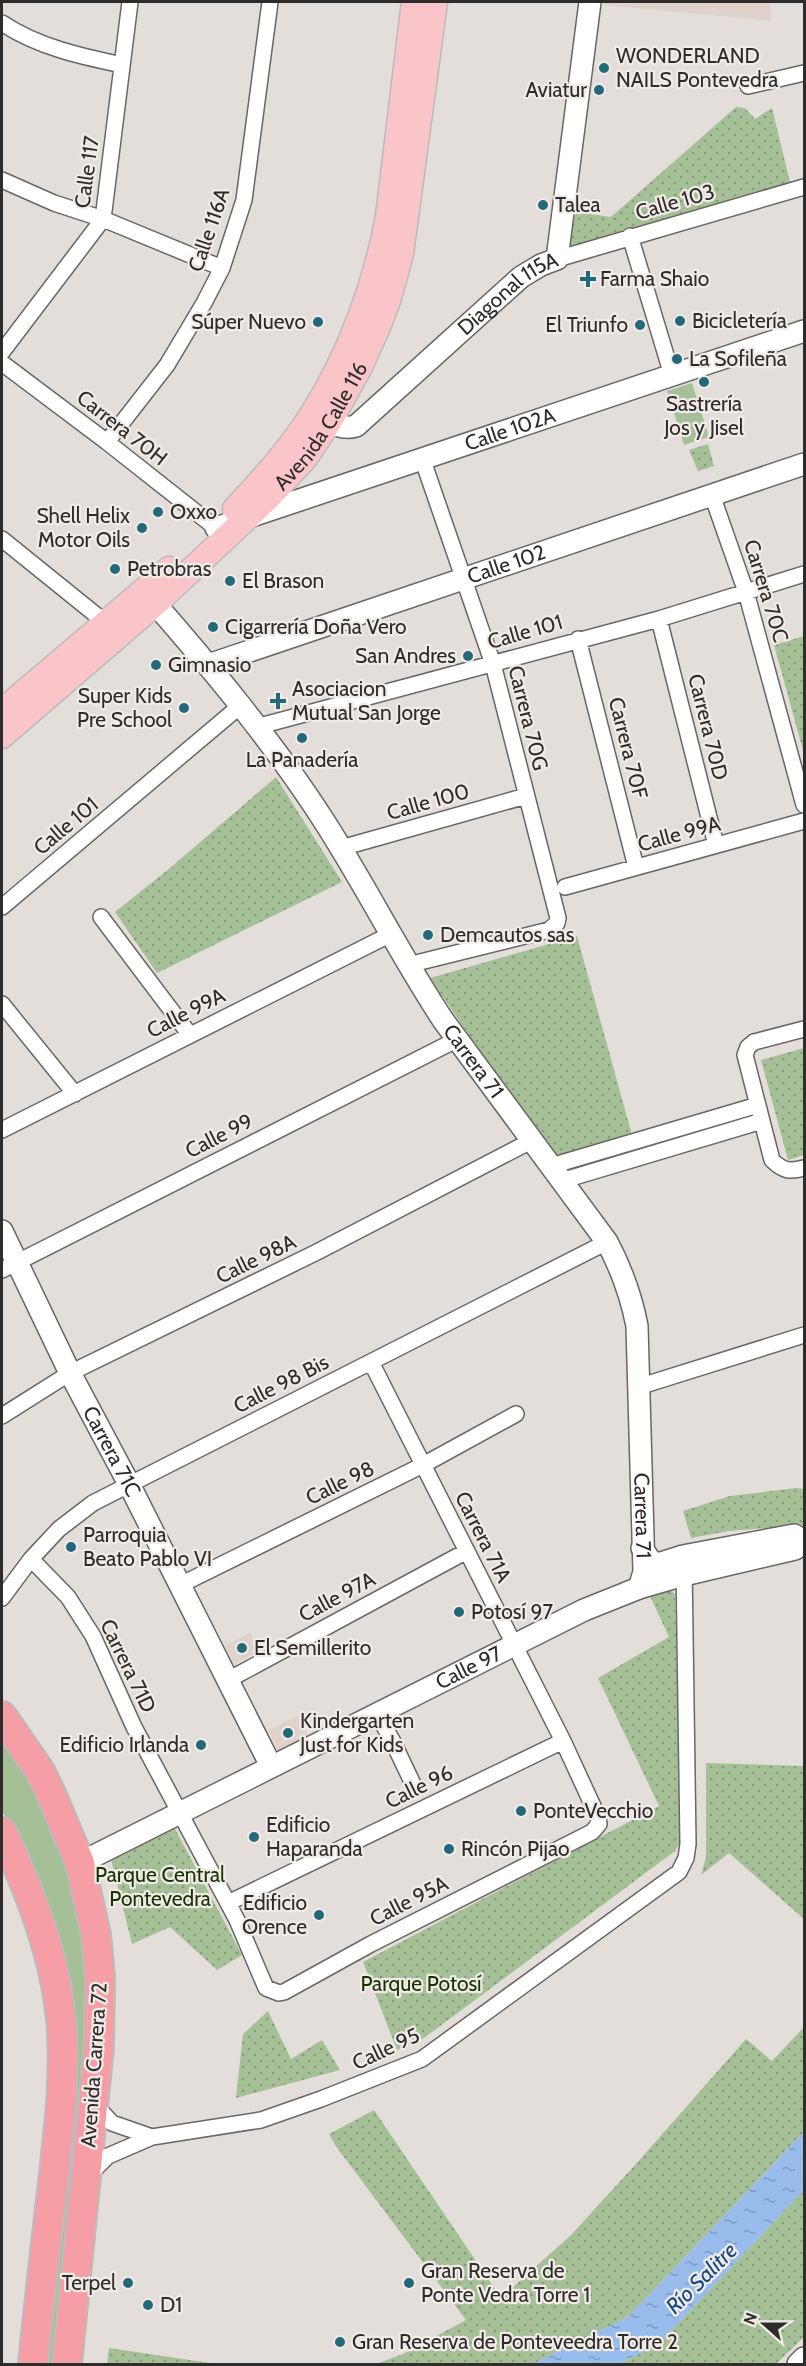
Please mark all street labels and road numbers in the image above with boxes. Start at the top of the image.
street label: Calle 117 [69,134,104,210]
street label: Calle 103 [632,178,717,225]
street label: Calle 116A [183,185,235,275]
street label: Diagonal 115A [452,247,561,340]
street label: Avenida Calle 116 [269,357,372,495]
street label: Carrera 70H [72,385,173,471]
street label: Calle 102A [461,402,558,456]
street label: Carrera 70C [739,537,794,645]
street label: Calle 102 [464,539,549,589]
street label: Calle 101 [485,609,565,654]
street label: Carrera 70G [503,663,554,773]
street label: Carrera 70D [683,671,734,782]
street label: Carrera 70F [604,694,653,801]
street label: Calle 100 [384,778,472,825]
street label: Calle 101 [28,791,103,860]
street label: Calle 99A [635,810,723,857]
street label: Calle 99A [142,982,229,1043]
street label: Carrera 71 [438,1019,509,1103]
street label: Calle 99 [181,1108,257,1163]
street label: Calle 98A [212,1228,300,1289]
street label: Calle 98 Bis [229,1349,333,1418]
street label: Carrera 71C [78,1402,146,1500]
street label: Calle 98 [302,1455,378,1510]
street label: Carrera 71 [629,1472,657,1559]
street label: Carrera 71A [450,1487,517,1586]
street label: Calle 97A [294,1566,379,1627]
street label: Carrera 71D [95,1615,162,1717]
street label: Calle 97 [431,1640,506,1694]
street label: Calle 96 [381,1759,457,1814]
street label: Calle 95A [365,1870,452,1931]
street label: Avenida Carrera 72 [75,1982,112,2148]
street label: Calle 95 [348,2022,424,2075]

